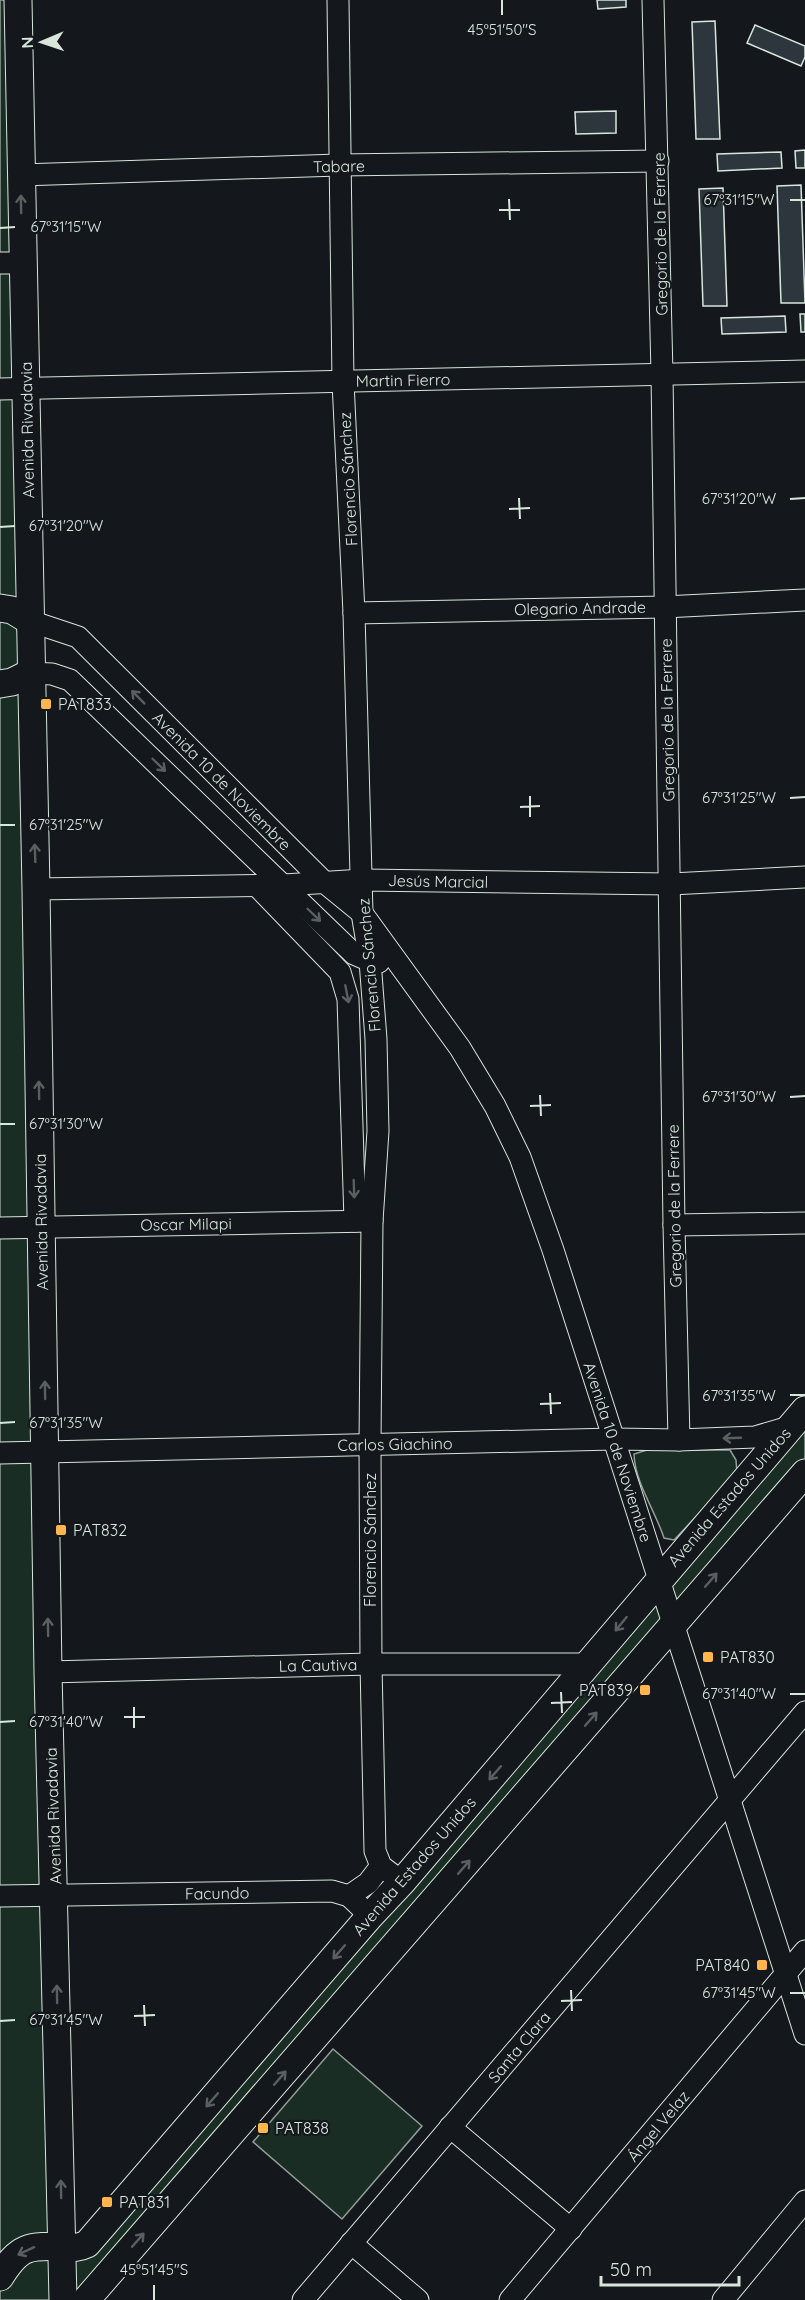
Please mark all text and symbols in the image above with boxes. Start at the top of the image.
north arrow [12,12,72,72]
text: 45°51'50"S [467,20,537,39]
text: N [17,36,37,49]
street label: Gregorio de la Ferrere [649,152,671,316]
street label: Tabare [313,156,365,176]
text: 67°31'15"W [703,190,775,209]
one-way arrow [15,195,27,215]
text: 67°31'15"W [30,217,102,236]
street label: Avenida Rivadavia [16,361,38,499]
street label: Martin Fierro [355,369,451,391]
street label: Florencio Sánchez [335,412,361,546]
text: 67°31'20"W [702,489,777,508]
text: 67°31'20"W [29,516,104,535]
street label: Olegario Andrade [514,597,646,619]
street label: Gregorio de la Ferrere [656,638,678,802]
one-way arrow [131,689,146,704]
place label: PAT833 [58,694,112,714]
marker: PAT833 [39,697,53,711]
street label: Avenida 10 de Noviembre [148,707,296,855]
one-way arrow [151,758,166,772]
text: 67°31'25"W [702,788,776,807]
text: 67°31'25"W [29,815,103,834]
one-way arrow [29,843,41,863]
street label: Jesús Marcial [388,870,488,892]
street label: Florencio Sánchez [353,897,385,1033]
one-way arrow [307,908,322,922]
one-way arrow [341,984,352,1003]
one-way arrow [33,1080,45,1100]
text: 67°31'30"W [702,1087,777,1106]
text: 67°31'30"W [29,1114,104,1133]
street label: Gregorio de la Ferrere [663,1124,685,1288]
street label: Avenida Rivadavia [30,1153,52,1291]
one-way arrow [349,1178,360,1198]
street label: Oscar Milapi [140,1213,232,1235]
street label: Avenida 10 de Noviembre [579,1360,657,1544]
one-way arrow [39,1380,50,1400]
text: 67°31'35"W [702,1386,776,1405]
text: 67°31'35"W [29,1413,103,1432]
street label: Avenida Estados Unidos [663,1423,795,1571]
one-way arrow [722,1432,742,1443]
street label: Carlos Giachino [337,1433,453,1455]
street label: Florencio Sánchez [360,1473,380,1607]
place label: PAT832 [73,1520,127,1540]
marker: PAT832 [54,1523,68,1537]
one-way arrow [704,1573,718,1588]
one-way arrow [615,1616,628,1632]
one-way arrow [42,1617,54,1637]
place label: PAT830 [720,1647,775,1667]
marker: PAT830 [701,1650,715,1664]
street label: La Cautiva [279,1654,357,1676]
place label: PAT839 [579,1680,633,1700]
marker: PAT839 [638,1683,652,1697]
text: 67°31'40"W [702,1684,777,1703]
text: 67°31'40"W [29,1712,104,1731]
one-way arrow [584,1712,598,1727]
street label: Avenida Rivadavia [41,1747,65,1885]
one-way arrow [488,1765,502,1780]
street label: Avenida Estados Unidos [348,1792,480,1940]
one-way arrow [457,1859,470,1875]
street label: Facundo [185,1882,249,1904]
one-way arrow [332,1944,346,1959]
place label: PAT840 [695,1955,750,1975]
marker: PAT840 [755,1958,769,1972]
text: 67°31'45"W [702,1983,776,2002]
one-way arrow [51,1984,63,2004]
street label: Santa Clara [483,2007,555,2087]
text: 67°31'45"W [29,2010,103,2029]
one-way arrow [273,2071,287,2086]
street label: Ángel Velaz [622,2086,694,2166]
one-way arrow [205,2092,219,2107]
place label: PAT838 [275,2118,329,2138]
marker: PAT838 [256,2121,270,2135]
one-way arrow [55,2179,66,2199]
place label: PAT831 [119,2192,170,2212]
marker: PAT831 [100,2195,114,2209]
one-way arrow [131,2233,145,2248]
one-way arrow [17,2246,35,2258]
scale bar [601,2249,739,2287]
text: 50 m [610,2258,652,2281]
text: 45°51'45"S [120,2260,188,2279]

